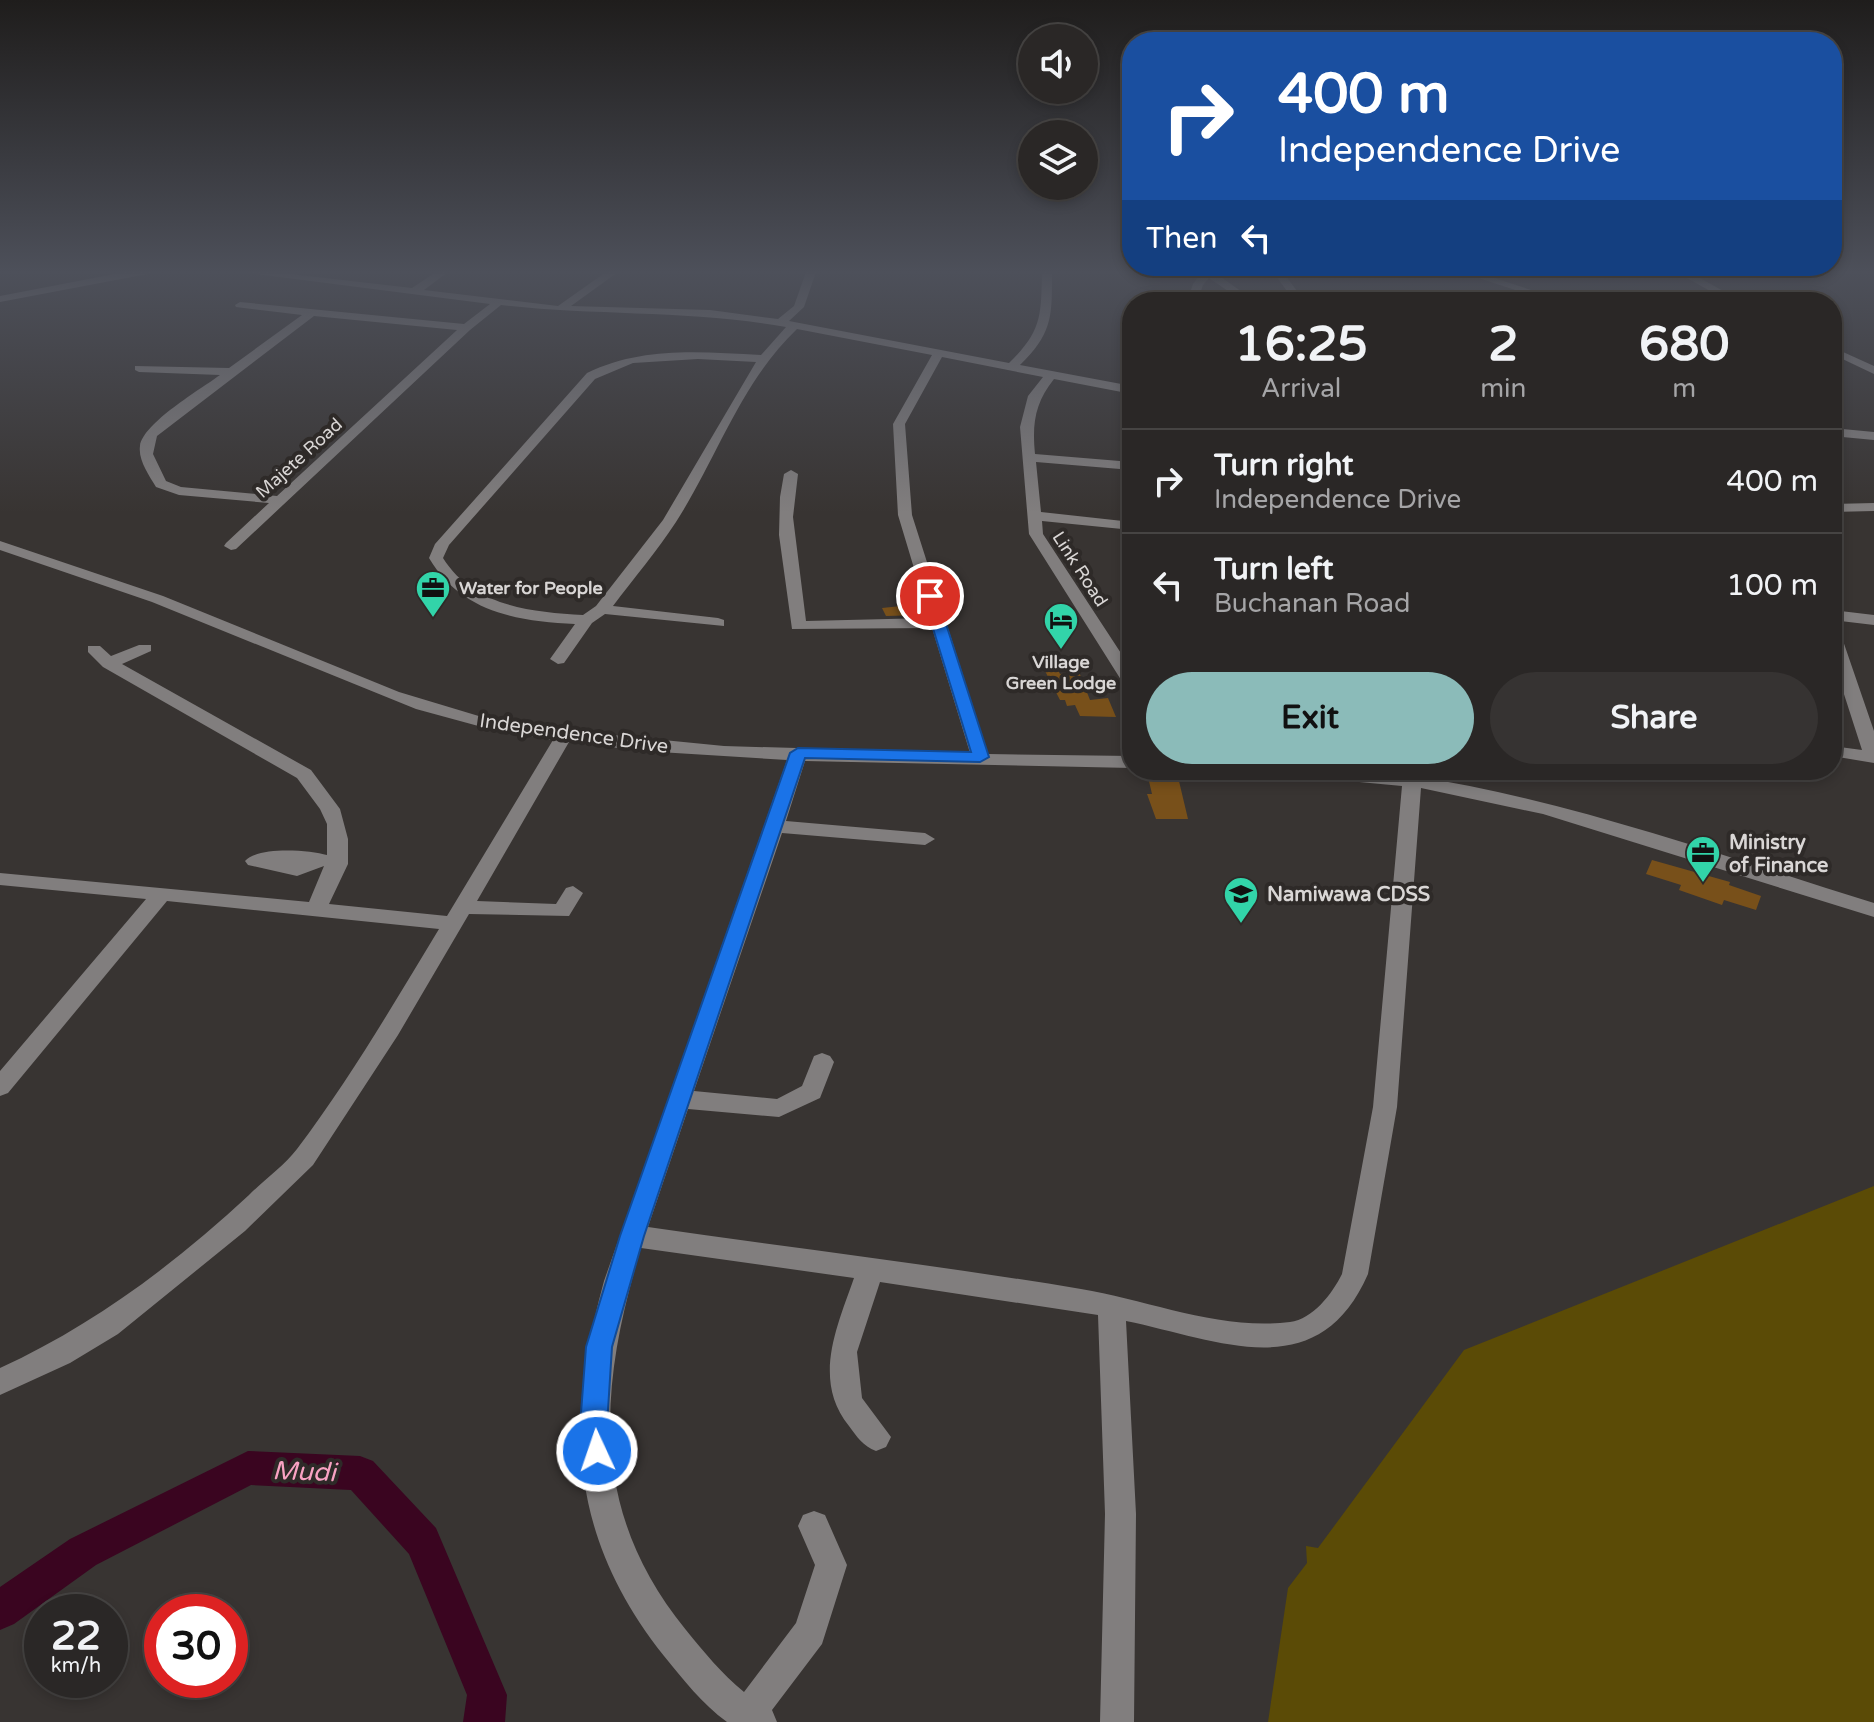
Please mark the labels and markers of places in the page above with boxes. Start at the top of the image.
pin [896,562,964,630]
office icon: Water for People [414,569,452,619]
place label: Water for People [459,577,603,599]
hotel icon: Village Green Lodge [1042,601,1080,651]
place label: Village Green Lodge [1006,651,1116,694]
place label: Ministry of Finance [1729,831,1828,878]
office icon: Ministry of Finance [1684,834,1722,884]
school or university icon: Namiwawa CDSS [1222,875,1260,925]
place label: Namiwawa CDSS [1267,883,1430,907]

